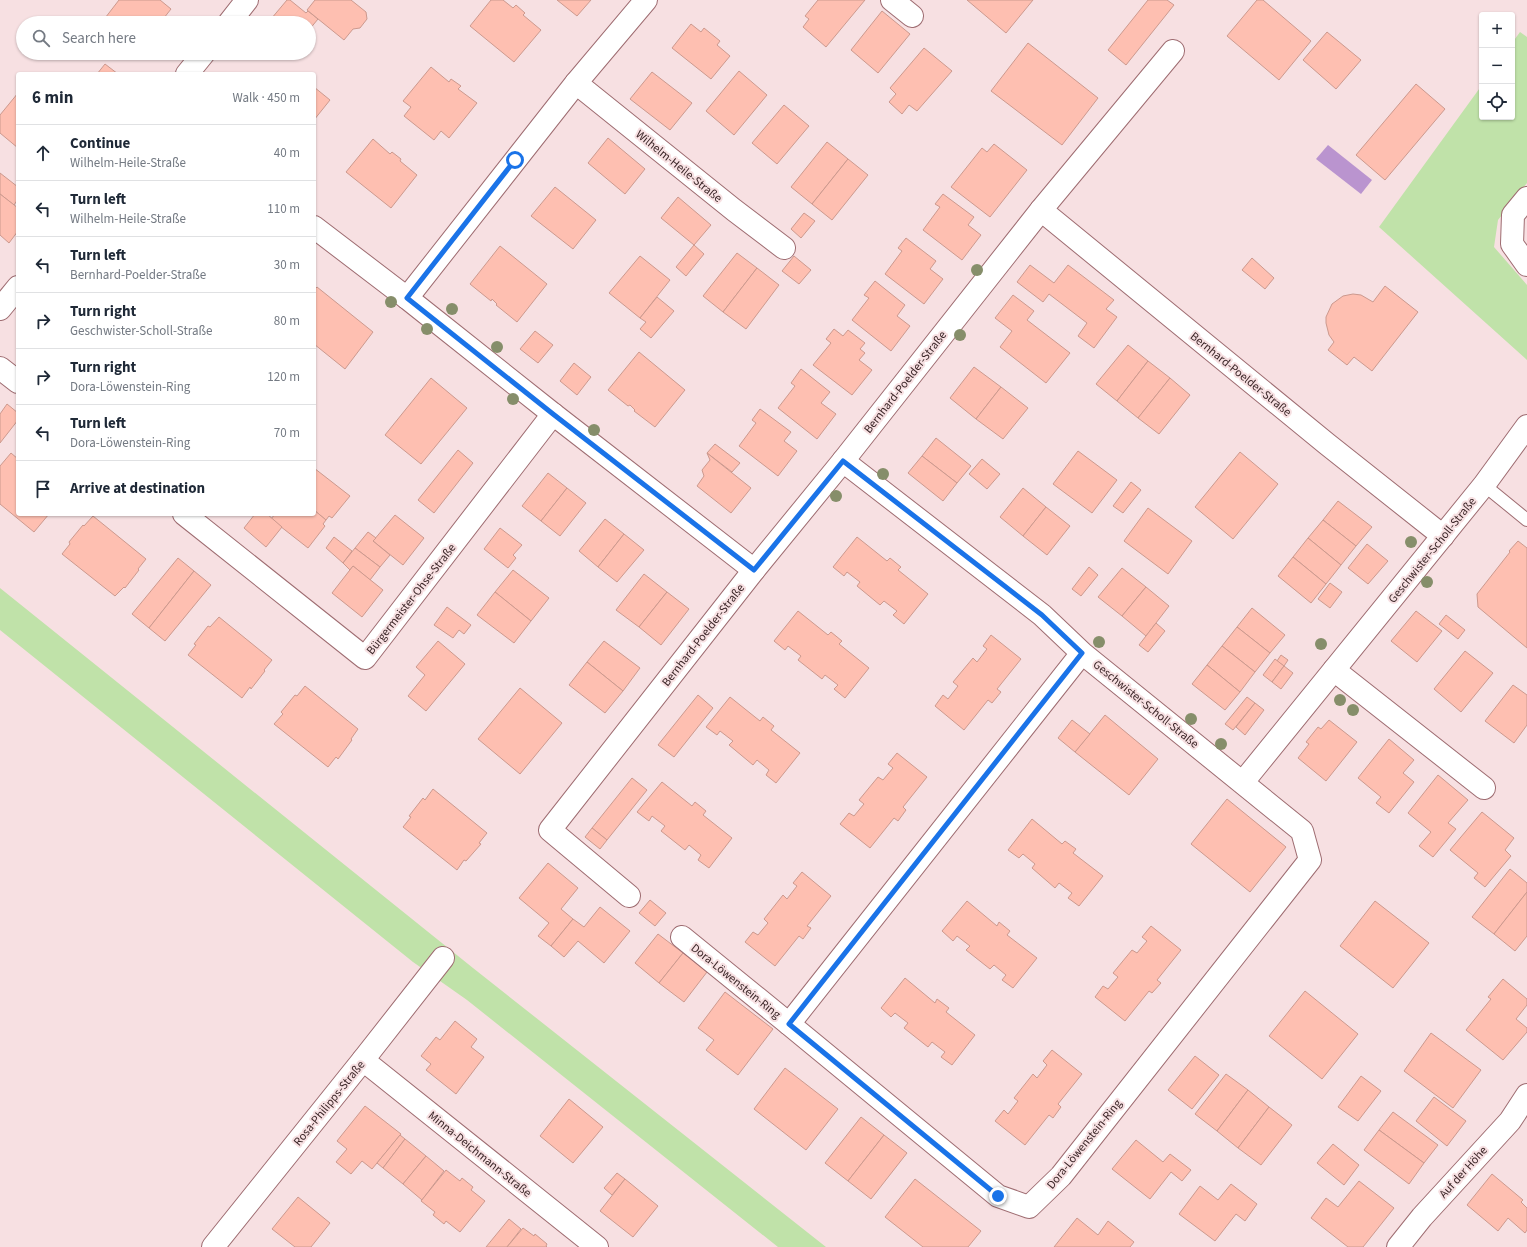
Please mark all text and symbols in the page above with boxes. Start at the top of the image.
map controls [1479,12,1515,120]
button: + [1479,12,1515,48]
search box [16,16,316,60]
icon: search [30,27,52,49]
text: Search here [62,28,136,49]
button: − [1479,48,1515,84]
button: locate [1479,84,1515,120]
text: 6 min [32,86,73,110]
text: Walk · 450 m [232,89,300,107]
street label: Wilhelm-Heile-Straße [632,126,726,207]
text: Continue [70,133,130,154]
icon: ahead [32,142,54,164]
text: 40 m [274,144,300,162]
route start [506,151,524,169]
text: Wilhelm-Heile-Straße [70,154,186,172]
text: Turn left [70,189,126,210]
icon: left [32,198,54,220]
text: 110 m [267,200,300,218]
text: Wilhelm-Heile-Straße [70,210,186,228]
text: Turn left [70,245,126,266]
icon: left [32,254,54,276]
text: 30 m [274,256,300,274]
text: Bernhard-Poelder-Straße [70,266,206,284]
text: Turn right [70,301,136,322]
icon: right [32,310,54,332]
text: 80 m [274,312,300,330]
text: Geschwister-Scholl-Straße [70,322,213,340]
street label: Bernhard-Poelder-Straße [860,327,951,437]
street label: Bernhard-Poelder-Straße [1186,328,1295,421]
text: Turn right [70,357,136,378]
icon: right [32,366,54,388]
text: 120 m [267,368,300,386]
text: Dora-Löwenstein-Ring [70,378,190,396]
text: Turn left [70,413,126,434]
icon: left [32,422,54,444]
text: 70 m [274,424,300,442]
text: Dora-Löwenstein-Ring [70,434,190,452]
icon: arrive [32,478,54,500]
text: Arrive at destination [70,478,205,499]
street label: Geschwister-Scholl-Straße [1384,494,1480,607]
street label: Bürgermeister-Ohse-Straße [363,540,460,658]
street label: Bernhard-Poelder-Straße [658,580,749,690]
street label: Geschwister-Scholl-Straße [1089,656,1202,752]
street label: Dora-Löwenstein-Ring [687,940,784,1023]
street label: Rosa-Philipps-Straße [290,1057,369,1150]
street label: Dora-Löwenstein-Ring [1043,1096,1126,1193]
street label: Minna-Deichmann-Straße [424,1107,535,1201]
street label: Auf der Höhe [1435,1143,1491,1202]
route end [989,1187,1007,1205]

